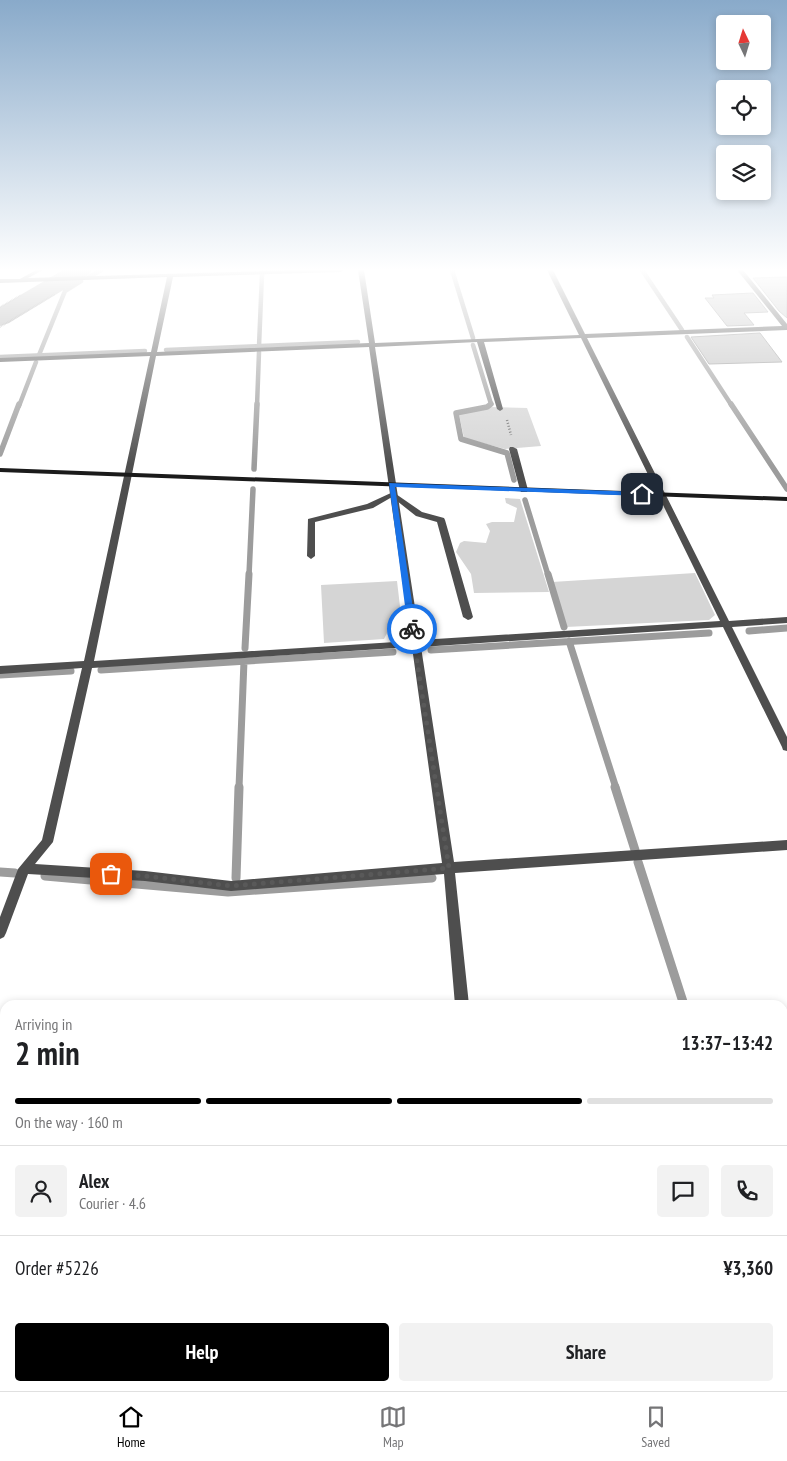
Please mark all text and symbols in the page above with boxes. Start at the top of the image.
north arrow [716,15,771,70]
map controls [716,15,771,200]
button: locate [716,80,771,135]
button: layers [716,145,771,200]
pin [621,473,663,515]
icon: home [628,480,656,508]
courier [387,604,437,654]
icon: bike [398,615,426,643]
pin [90,853,132,895]
icon: bag [97,860,125,888]
text: Arriving in [15,1014,72,1034]
text: 13:37–13:42 [681,1031,773,1055]
text: 2 min [15,1032,80,1074]
text: On the way · 160 m [15,1112,123,1132]
button: person [15,1165,67,1217]
button: chat [657,1165,709,1217]
button: phone [721,1165,773,1217]
text: Alex [79,1169,109,1193]
text: Courier · 4.6 [79,1193,146,1213]
text: Order #5226 [15,1256,99,1280]
text: ¥3,360 [723,1256,773,1280]
button: Help [15,1323,389,1381]
button: Share [399,1323,773,1381]
tab: Home [117,1403,145,1451]
tab: Map [379,1403,407,1451]
tab: Saved [641,1403,670,1451]

